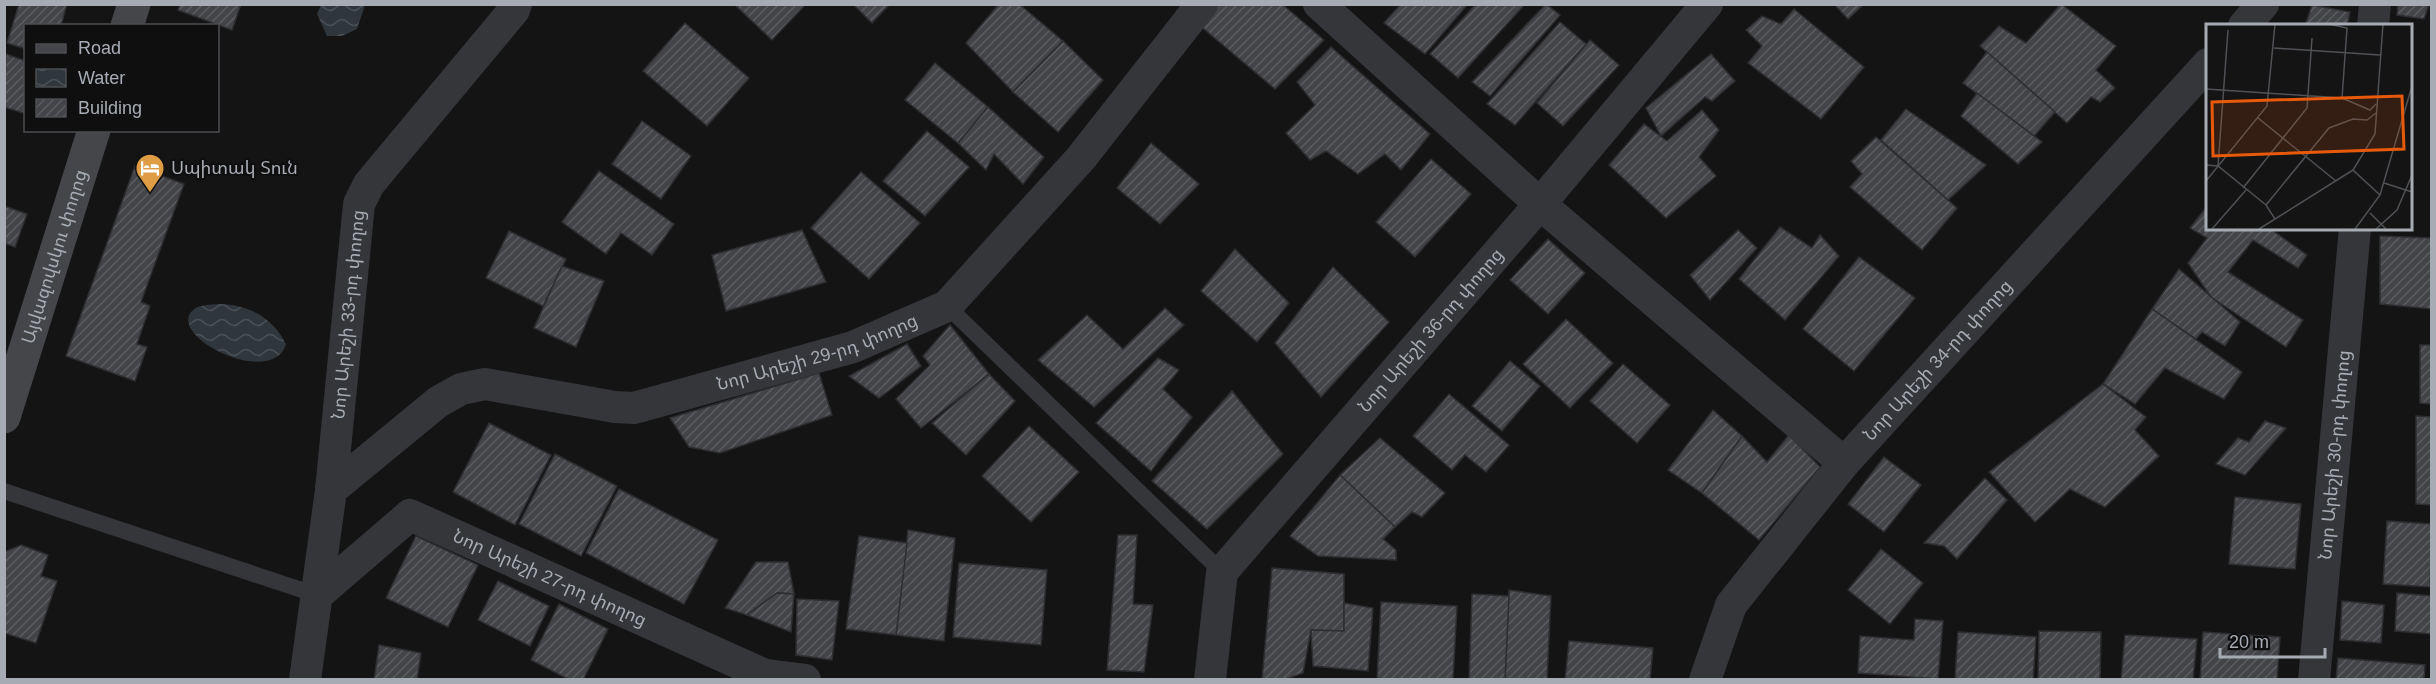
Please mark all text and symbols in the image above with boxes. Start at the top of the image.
legend [24,24,219,132]
inset map [2206,24,2412,230]
text: Road [78,38,121,58]
text: Water [78,68,125,88]
text: Building [78,98,142,118]
hotel icon: Սպիտակ Տուն [134,152,166,194]
place label: Սպիտակ Տուն [171,158,298,178]
street label: Այվազովսկու փողոց [18,167,91,346]
street label: Նոր Արեշի 33-րդ փողոց [328,209,368,420]
street label: Նոր Արեշի 36-րդ փողոց [1354,244,1507,416]
street label: Նոր Արեշի 34-րդ փողոց [1860,276,2016,445]
street label: Նոր Արեշի 29-րդ փողոց [714,310,920,394]
street label: Նոր Արեշի 30-րդ փողոց [2315,349,2354,561]
street label: Նոր Արեշի 27-րդ փողոց [450,526,650,630]
scale bar [2220,621,2325,659]
text: 20 m [2229,632,2269,652]

